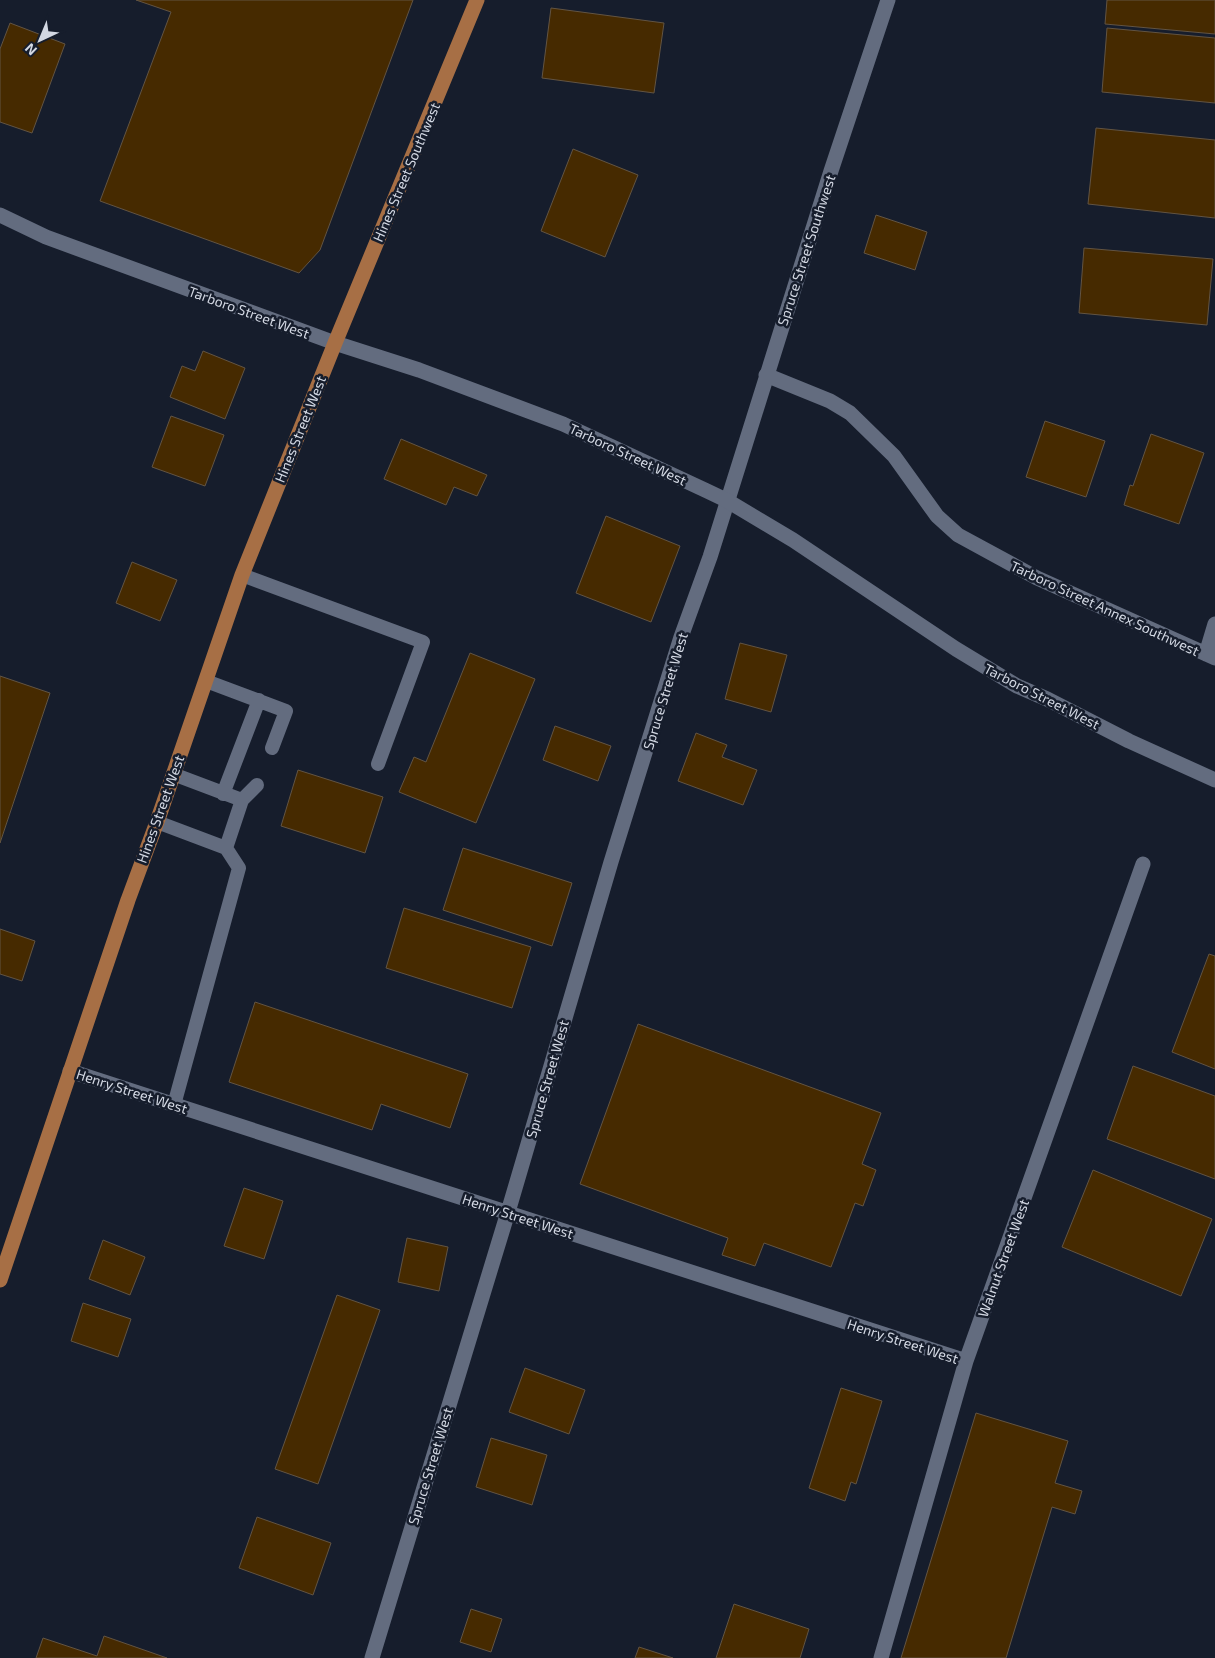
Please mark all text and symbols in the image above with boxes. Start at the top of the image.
north arrow [15,15,65,65]
text: N [21,40,40,59]
street label: Hines Street Southwest [369,100,443,244]
street label: Spruce Street Southwest [774,172,838,328]
street label: Tarboro Street West [186,282,312,342]
street label: Hines Street West [271,373,329,485]
street label: Tarboro Street West [567,419,689,489]
street label: Tarboro Street Annex Southwest [1008,557,1202,659]
street label: Spruce Street West [639,630,691,752]
street label: Tarboro Street West [981,660,1103,732]
street label: Hines Street West [133,753,187,865]
street label: Spruce Street West [522,1018,572,1140]
street label: Henry Street West [74,1065,190,1117]
street label: Henry Street West [460,1190,576,1242]
street label: Walnut Street West [974,1197,1032,1319]
street label: Henry Street West [845,1315,961,1367]
street label: Spruce Street West [404,1405,456,1527]

